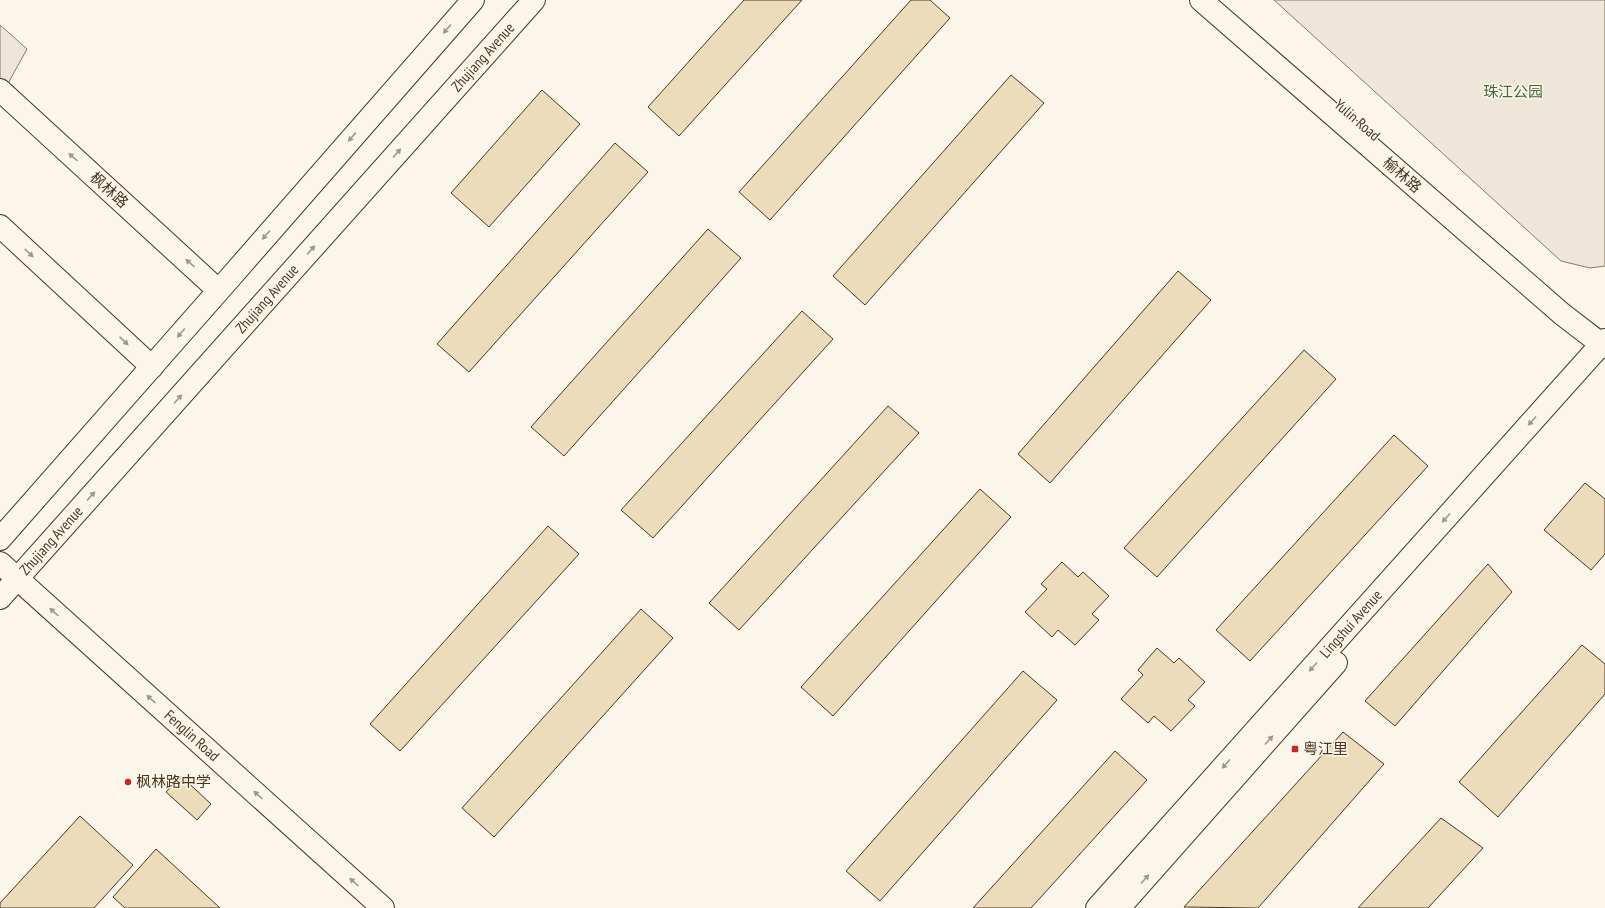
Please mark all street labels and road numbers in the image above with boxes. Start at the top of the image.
street label: Zhujiang Avenue [447,18,518,95]
street label: Yulin Road [1331,95,1384,145]
street label: 榆林路 [1379,153,1426,197]
street label: 枫林路 [86,168,132,212]
street label: Zhujiang Avenue [231,260,302,337]
street label: Zhujiang Avenue [15,502,87,579]
street label: Lingshui Avenue [1315,586,1386,662]
street label: Fenglin Road [161,706,224,765]

